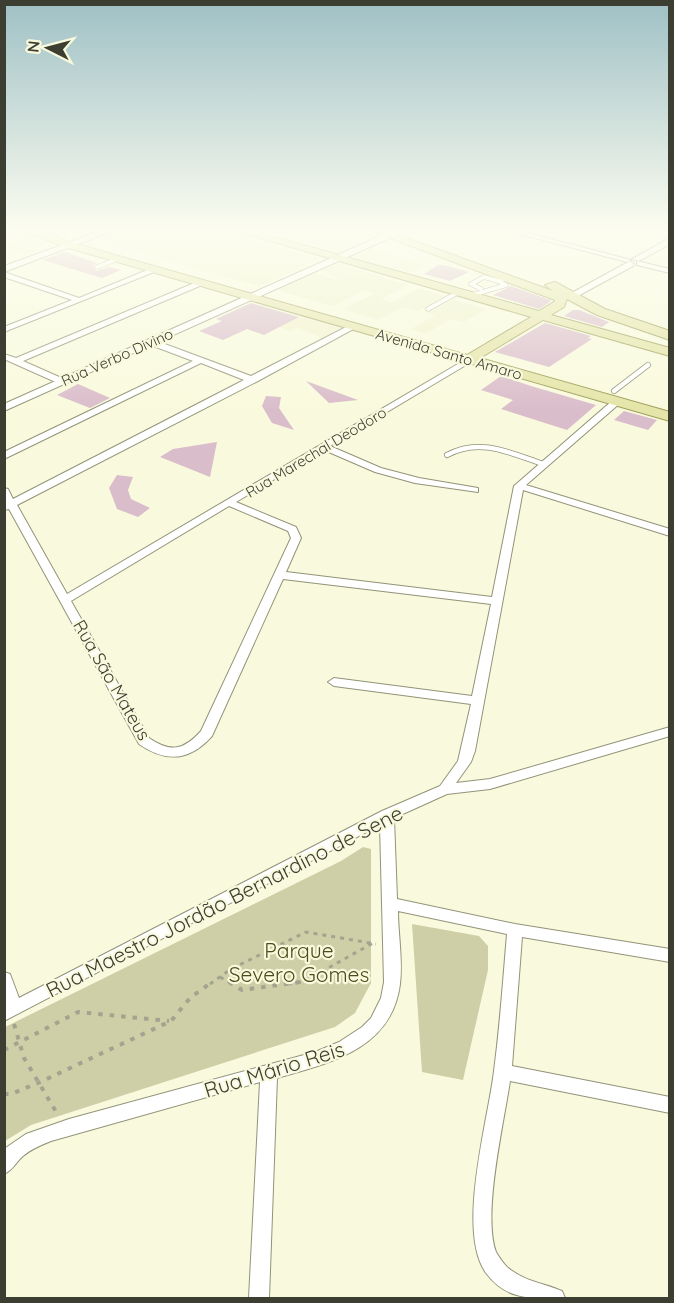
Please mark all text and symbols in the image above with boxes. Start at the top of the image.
north arrow [18,18,78,78]
text: N [23,40,44,53]
street label: Rua Verbo Divino [58,324,176,390]
street label: Avenida Santo Amaro [374,324,524,384]
street label: Rua Marechal Deodoro [242,402,390,502]
street label: Rua São Mateus [68,616,156,744]
street label: Rua Maestro Jordão Bernardino de Sene [41,799,407,1003]
park label: Parque Severo Gomes [229,937,369,987]
street label: Rua Mário Reis [201,1035,347,1103]

